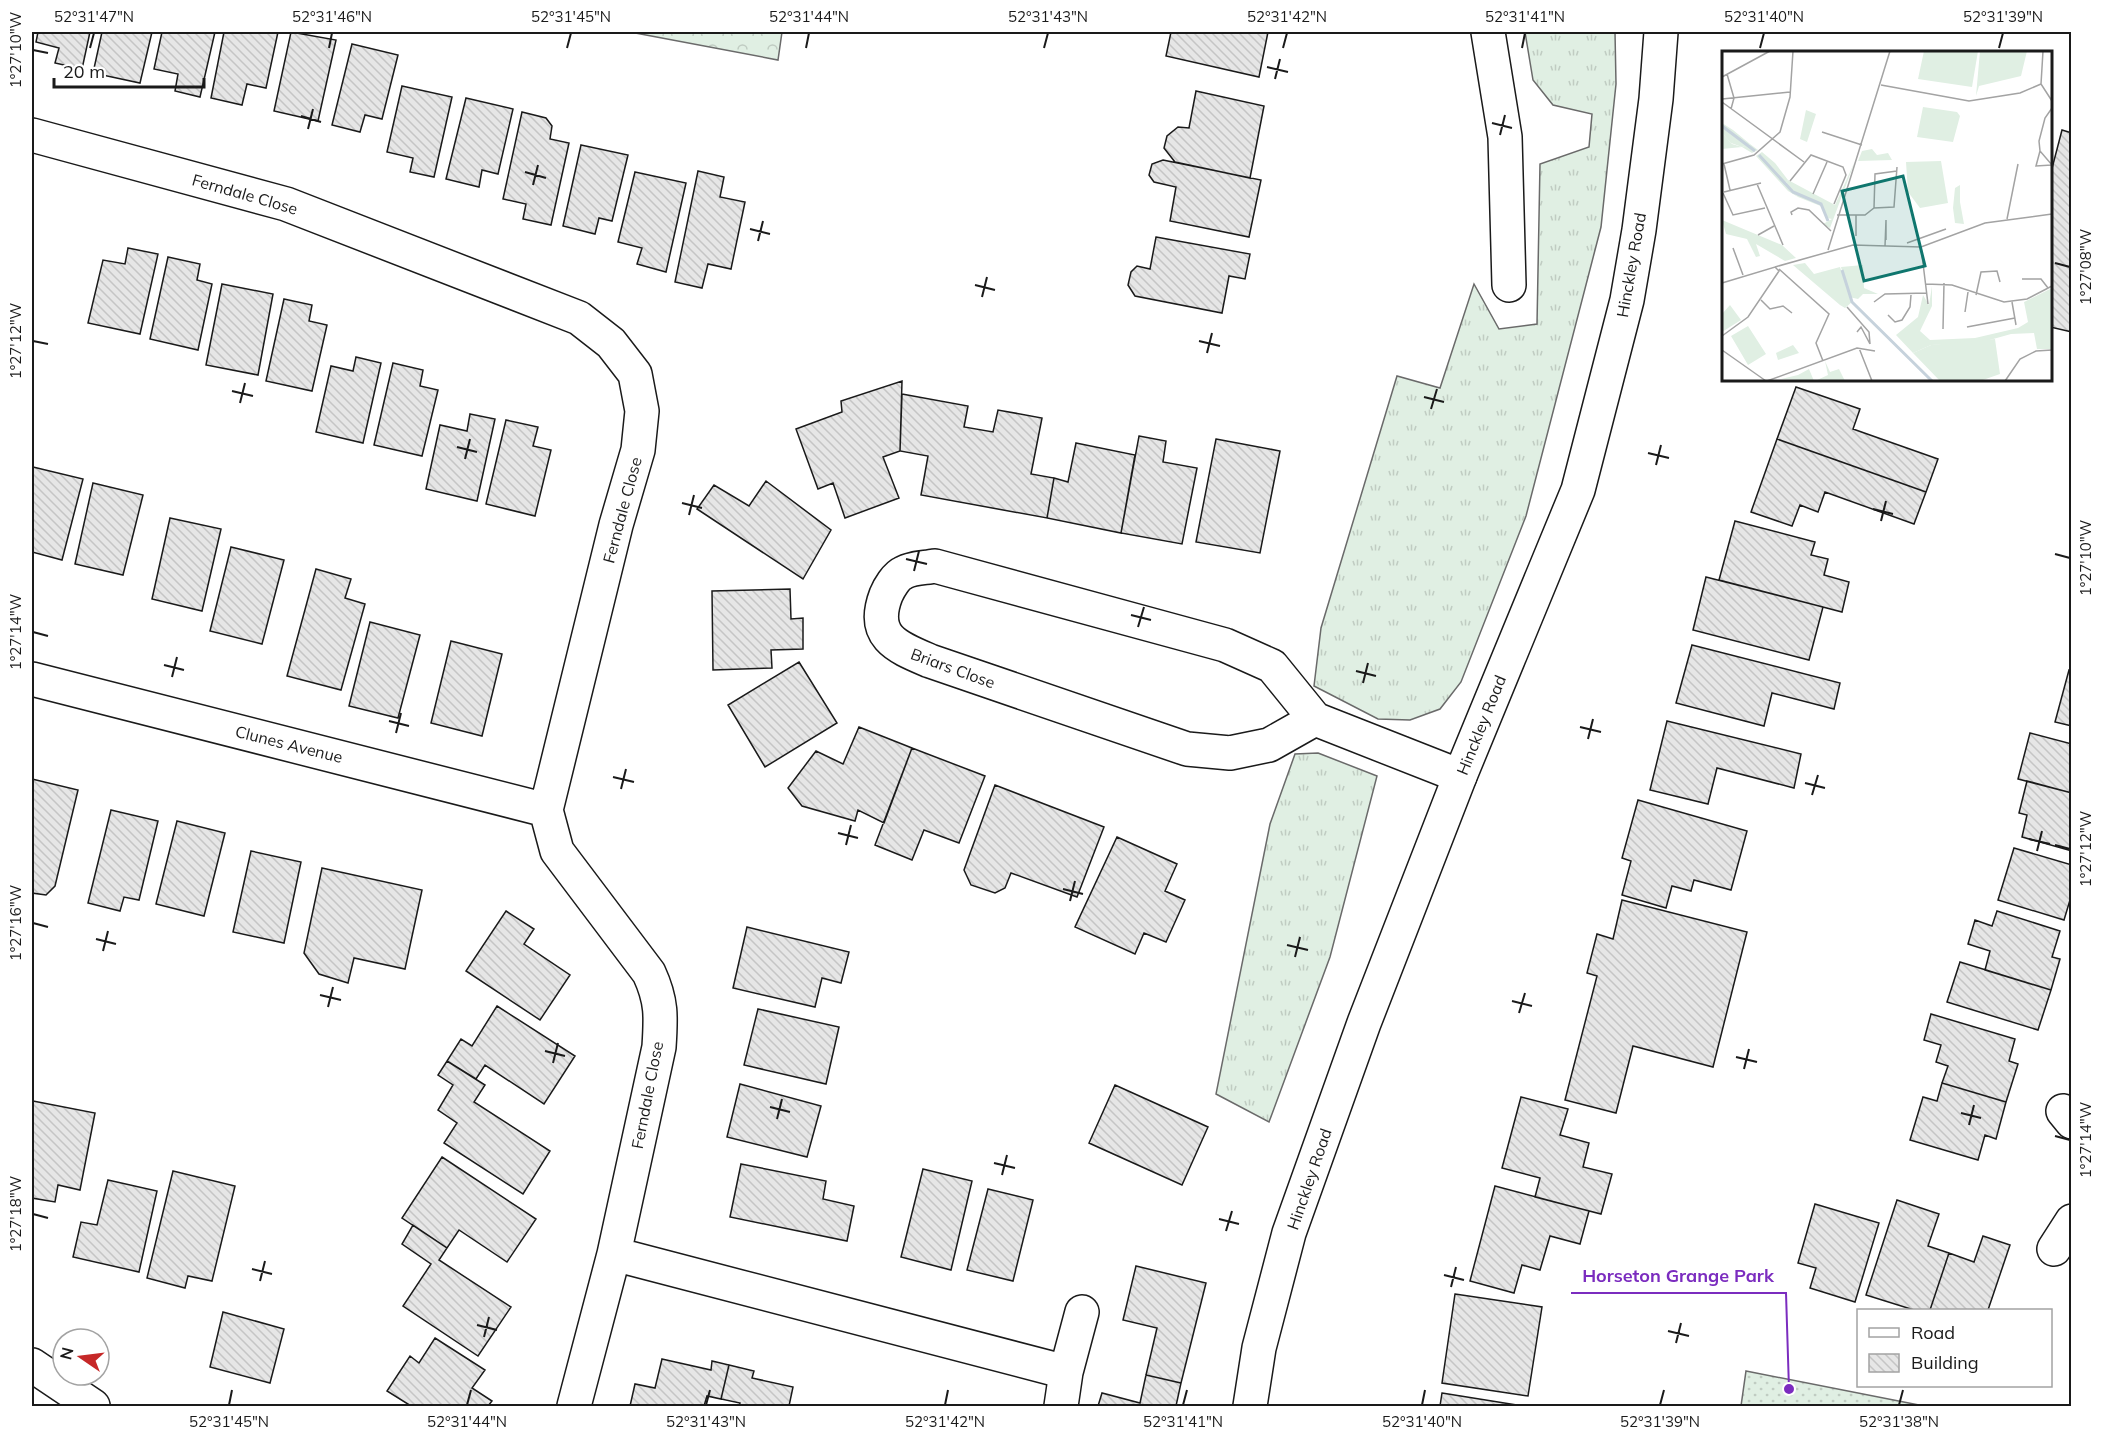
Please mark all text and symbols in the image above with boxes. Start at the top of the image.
text: 52°31'47"N [54,7,134,26]
text: 52°31'46"N [292,7,372,26]
text: 52°31'45"N [531,7,611,26]
text: 52°31'44"N [769,7,849,26]
text: 52°31'43"N [1008,7,1088,26]
text: 52°31'42"N [1247,7,1327,26]
text: 52°31'41"N [1485,7,1565,26]
text: 52°31'40"N [1724,7,1804,26]
text: 52°31'39"N [1963,7,2043,26]
text: 1°27'10"W [6,11,25,88]
scale bar [54,51,204,89]
inset map [1722,51,2052,381]
text: 20 m [63,60,105,83]
street label: Ferndale Close [190,169,300,219]
street label: Hinckley Road [1612,211,1650,319]
text: 1°27'08"W [2076,228,2095,305]
text: 1°27'12"W [6,302,25,379]
street label: Ferndale Close [598,455,646,565]
text: 1°27'10"W [2076,519,2095,596]
text: 1°27'14"W [6,593,25,670]
street label: Briars Close [908,643,998,693]
street label: Hinckley Road [1452,672,1510,778]
street label: Clunes Avenue [233,721,345,767]
text: 1°27'12"W [2076,810,2095,887]
text: 1°27'16"W [6,884,25,961]
street label: Ferndale Close [627,1040,667,1150]
text: 1°27'14"W [2076,1101,2095,1178]
street label: Hinckley Road [1282,1126,1336,1232]
text: 1°27'18"W [6,1175,25,1252]
callout: Horseton Grange Park [1571,1257,1786,1293]
text: Horseton Grange Park [1582,1264,1775,1287]
legend [1857,1309,2052,1387]
text: Road [1911,1321,1955,1344]
north arrow [51,1327,111,1387]
text: N [55,1345,78,1362]
text: Building [1911,1351,1979,1374]
text: 52°31'45"N [189,1412,269,1431]
text: 52°31'44"N [427,1412,507,1431]
text: 52°31'43"N [666,1412,746,1431]
text: 52°31'42"N [905,1412,985,1431]
text: 52°31'41"N [1143,1412,1223,1431]
text: 52°31'40"N [1382,1412,1462,1431]
text: 52°31'39"N [1620,1412,1700,1431]
text: 52°31'38"N [1859,1412,1939,1431]

